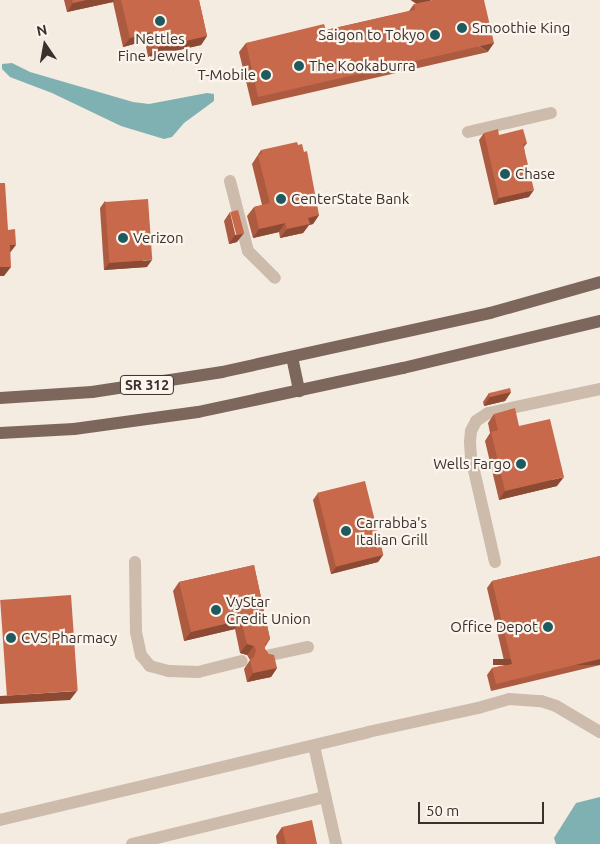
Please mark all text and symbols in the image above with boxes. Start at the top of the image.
marker: Nettles Fine Jewelry [154,15,166,27]
place label: Smoothie King [472,19,570,37]
north arrow [20,20,70,70]
text: N [35,21,49,39]
marker: Smoothie King [456,22,468,34]
place label: Saigon to Tokyo [318,26,425,44]
place label: Nettles Fine Jewelry [118,29,202,64]
marker: Saigon to Tokyo [429,29,441,41]
place label: The Kookaburra [309,57,416,75]
marker: The Kookaburra [293,60,305,72]
place label: T-Mobile [197,66,256,84]
marker: T-Mobile [260,69,272,81]
place label: Chase [515,165,555,183]
marker: Chase [499,168,511,180]
place label: CenterState Bank [291,190,409,208]
marker: CenterState Bank [275,193,287,205]
place label: Verizon [133,229,184,247]
marker: Verizon [117,232,129,244]
road number: SR 312 [120,374,174,396]
place label: Wells Fargo [433,455,511,473]
marker: Wells Fargo [515,458,527,470]
place label: Carrabba's Italian Grill [356,513,428,548]
marker: Carrabba's Italian Grill [340,525,352,537]
place label: VyStar Credit Union [226,592,311,627]
marker: VyStar Credit Union [210,604,222,616]
place label: Office Depot [450,618,538,636]
marker: Office Depot [542,621,554,633]
place label: CVS Pharmacy [21,629,117,647]
marker: CVS Pharmacy [5,632,17,644]
scale bar [420,792,546,824]
text: 50 m [426,802,459,819]

